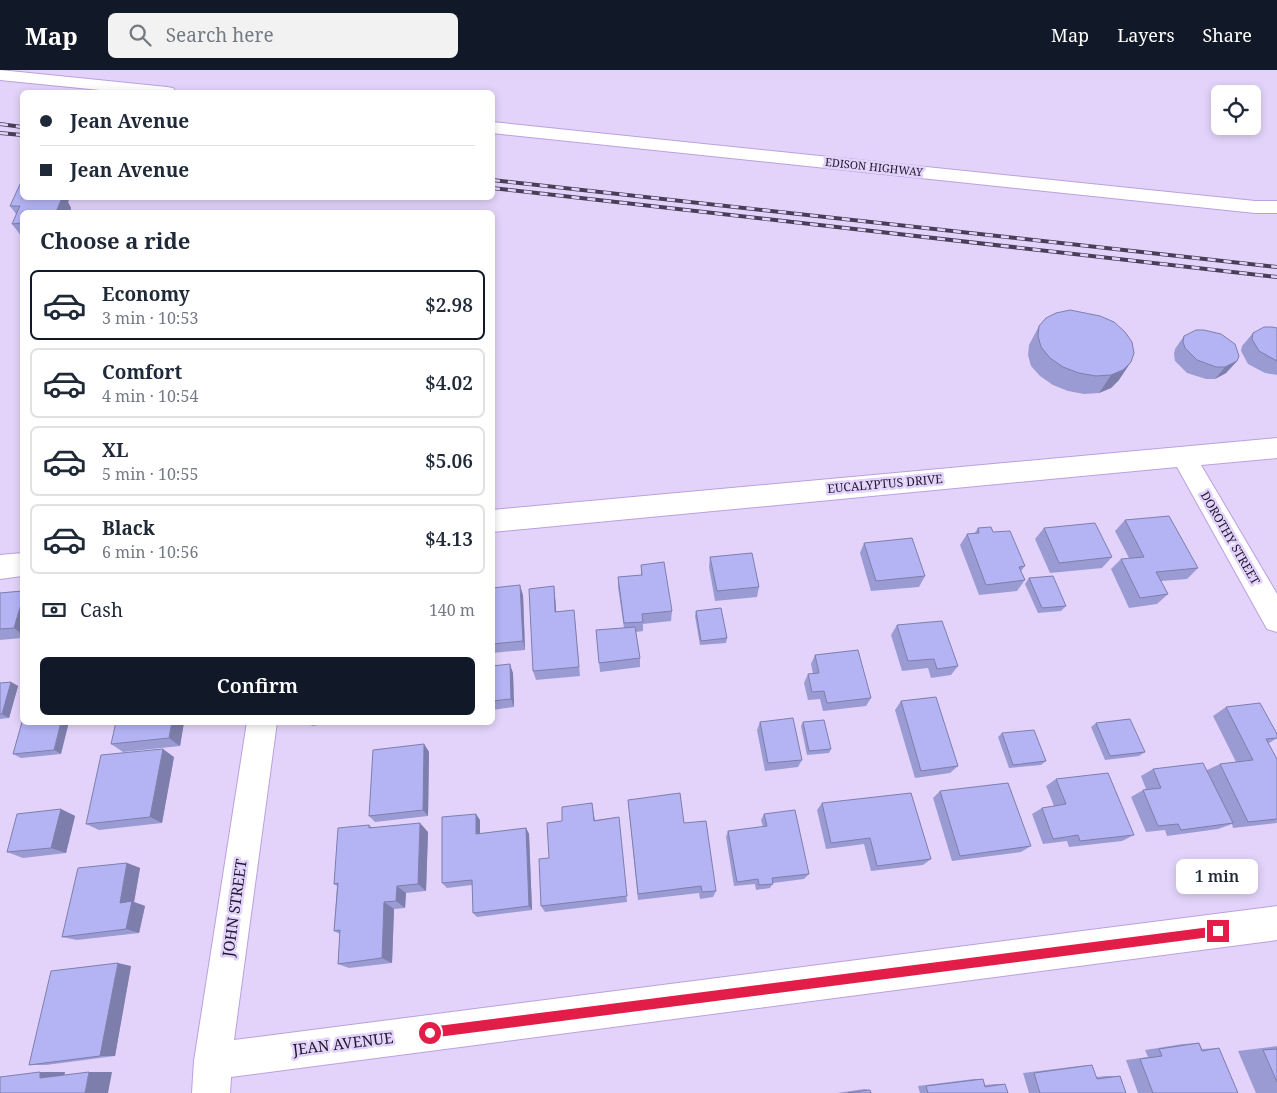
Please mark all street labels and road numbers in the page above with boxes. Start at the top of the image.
street label: EDISON HIGHWAY [824,154,924,179]
street label: EUCALYPTUS DRIVE [827,470,943,497]
street label: DOROTHY STREET [1197,488,1264,588]
street label: JOHN STREET [217,858,251,959]
street label: JEAN AVENUE [291,1027,394,1059]

